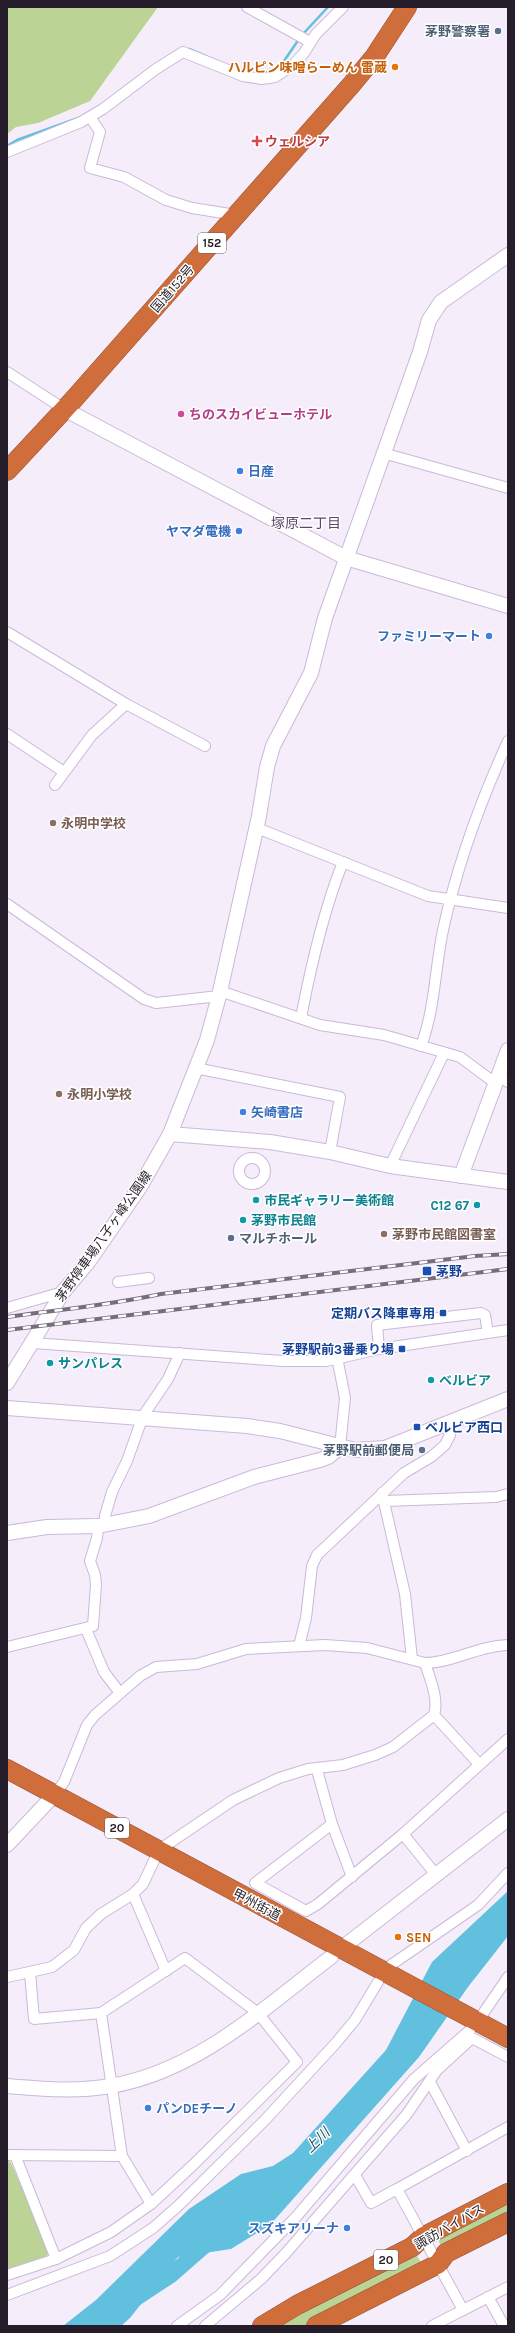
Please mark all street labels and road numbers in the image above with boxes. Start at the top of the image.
road number: 152 [198,233,226,253]
street label: 国道152号 [148,261,197,315]
street label: 茅野停車場八子ヶ峰公園線 [53,1168,154,1304]
road number: 20 [105,1818,129,1838]
street label: 甲州街道 [230,1886,283,1923]
street label: 諏訪バイパス [412,2201,487,2252]
road number: 20 [374,2250,398,2270]

